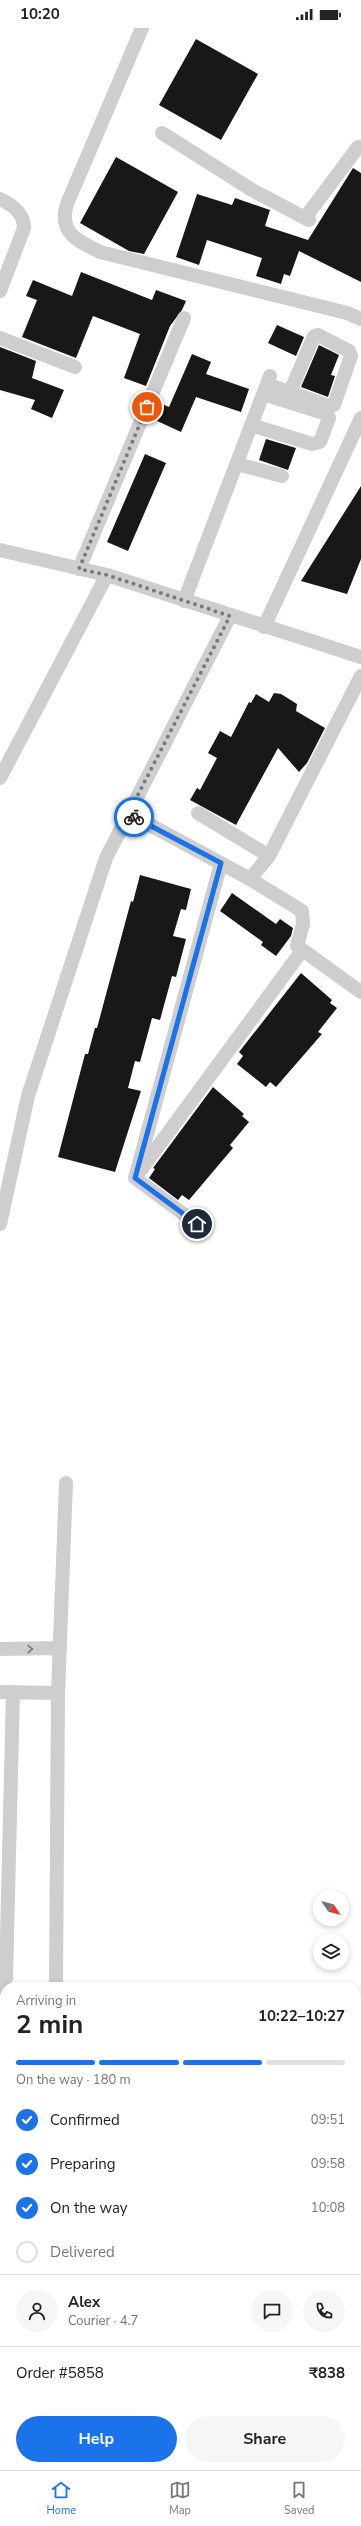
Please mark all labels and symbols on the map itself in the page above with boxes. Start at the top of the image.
pin [130,390,164,424]
courier [114,797,154,837]
pin [180,1207,214,1241]
one-way arrow [27,1645,33,1653]
north arrow [313,1890,349,1926]

